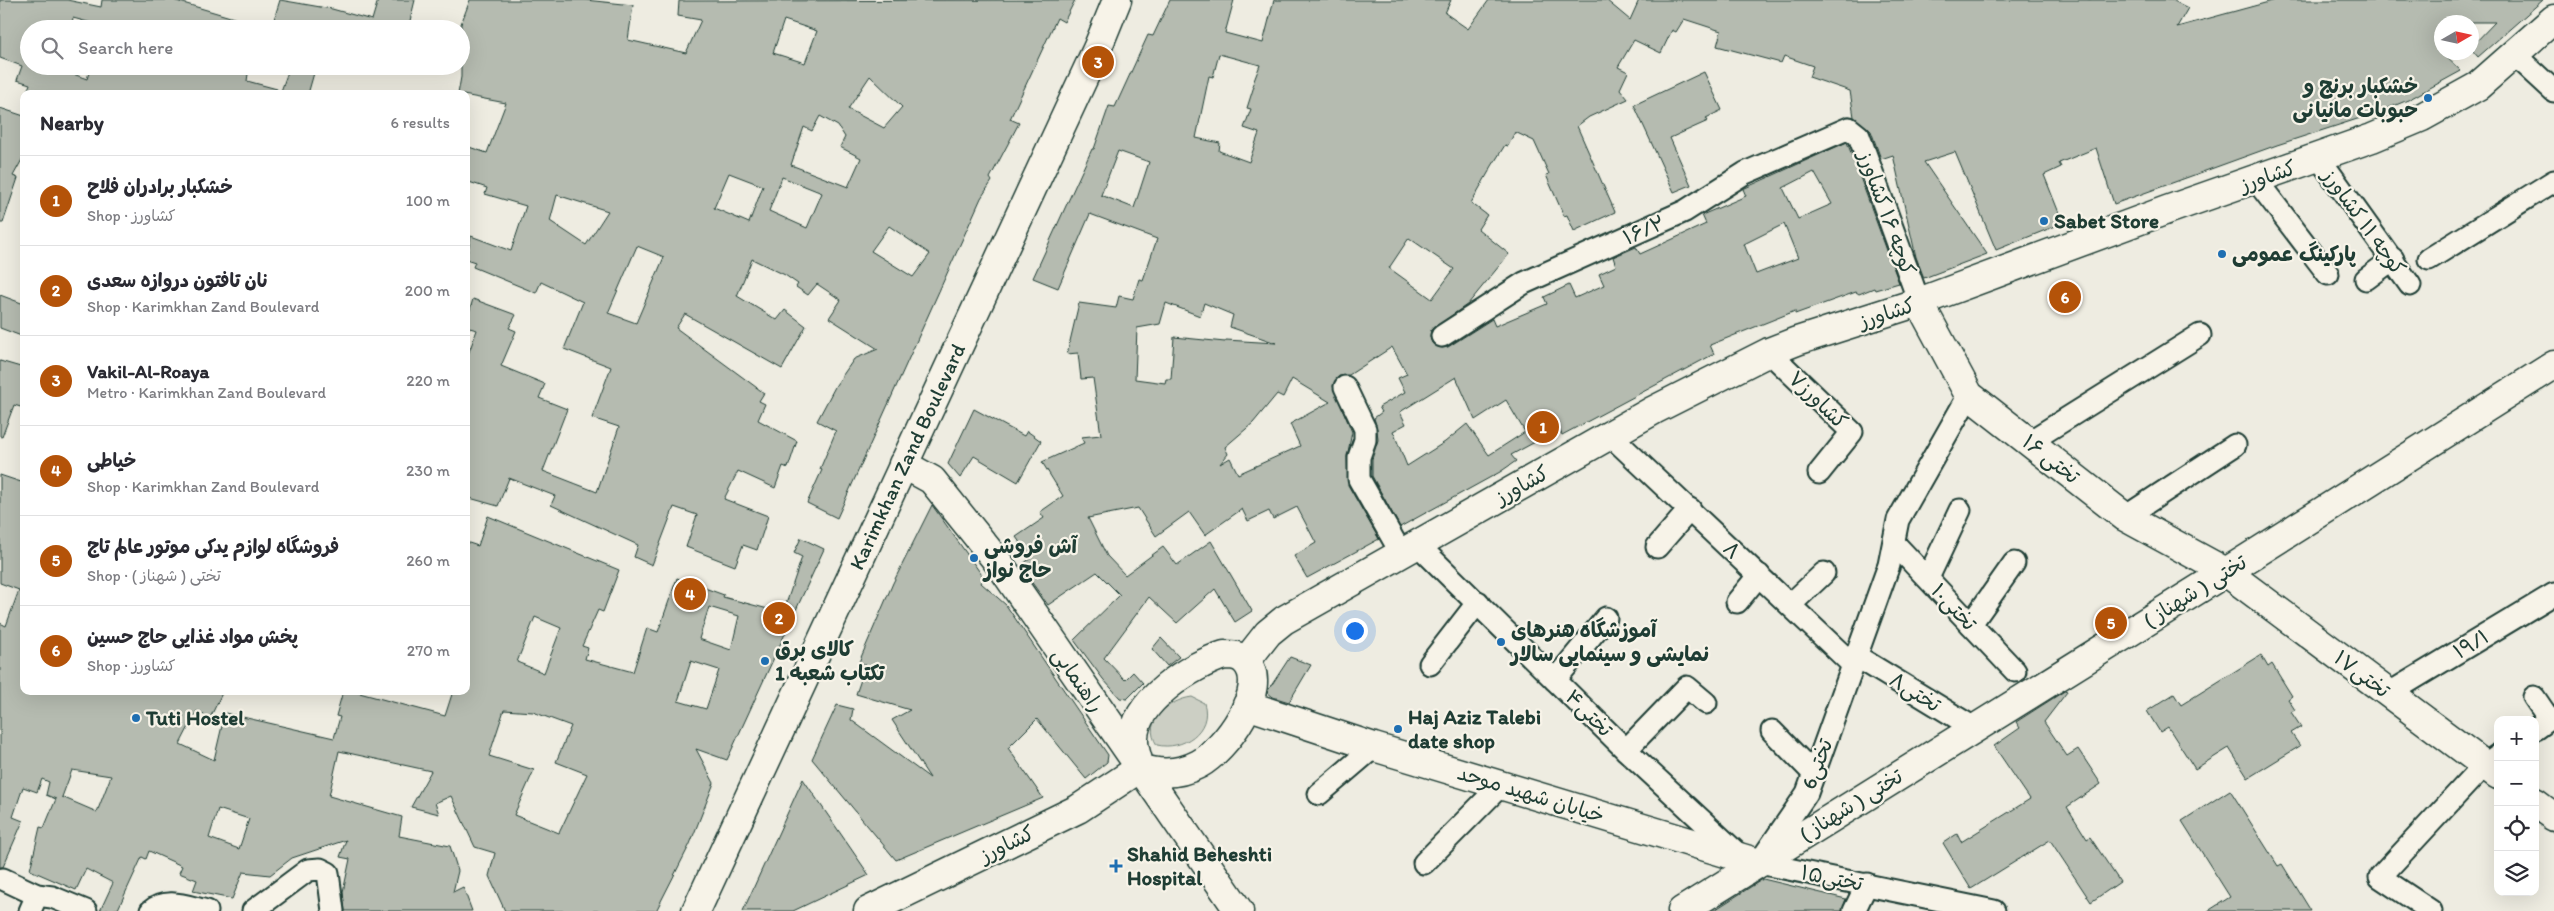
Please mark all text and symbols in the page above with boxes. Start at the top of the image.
north arrow [2434,15,2479,60]
search box [20,20,470,75]
icon: search [38,34,66,62]
text: Search here [78,36,173,59]
pin: 3 [1082,43,1114,81]
place label: خشکبار برنج و حبوبات مانیانی [2293,73,2418,123]
marker: خشکبار برنج و حبوبات مانیانی [2422,92,2434,104]
text: Nearby [40,110,104,135]
text: 6 results [390,113,450,132]
street label: کوچه ۱۶ کشاورز [1852,145,1922,279]
street label: کشاورز [2235,154,2299,197]
street label: کوچه ۱۱ کشاورز [2316,162,2411,280]
text: خشکبار برادران فلاح [87,175,233,198]
text: 1 [52,191,60,210]
text: 100 m [406,191,450,210]
text: Shop · کشاورز [87,206,176,225]
place label: Sabet Store [2054,208,2159,233]
street label: ۱۶/۲ [1619,209,1669,250]
marker: Sabet Store [2038,215,2050,227]
place label: پارکینگ عمومی [2232,241,2356,267]
marker: پارکینگ عمومی [2216,248,2228,260]
text: نان تافتون دروازه سعدی [87,269,268,292]
pin: 6 [2049,278,2081,316]
text: 2 [52,281,60,300]
text: 200 m [405,281,450,300]
street label: کشاورز [1854,292,1918,334]
text: Shop · Karimkhan Zand Boulevard [87,297,319,316]
street label: Karimkhan Zand Boulevard [844,340,970,574]
text: Vakil-Al-Roaya [87,360,209,383]
street label: ۷کشاورز [1784,365,1853,434]
text: 3 [52,371,60,390]
text: 220 m [406,371,450,390]
text: Metro · Karimkhan Zand Boulevard [87,383,326,402]
pin: 1 [1527,408,1559,446]
street label: تختی ۱۶ [2016,428,2086,491]
text: خیاطی [87,449,136,472]
street label: کشاورز [1489,460,1553,510]
text: 4 [51,461,61,480]
text: 230 m [406,461,450,480]
text: Shop · Karimkhan Zand Boulevard [87,477,319,496]
place label: آش فروشی حاج نواز [982,533,1079,583]
text: فروشگاه لوازم یدکی موتور عالم تاج [87,535,339,558]
street label: ۸ [1718,536,1746,564]
street label: تختی ( شهناز ) [2138,548,2253,634]
text: 5 [52,551,60,570]
text: 260 m [406,551,450,570]
marker: آش فروشی حاج نواز [968,552,980,564]
text: Shop · تختی ( شهناز ) [87,566,221,585]
pin: 4 [674,575,706,613]
street label: تختی۱۰ [1925,578,1983,637]
pin: 2 [763,599,795,637]
pin: 5 [2095,604,2127,642]
place label: آموزشگاه هنرهای نمایشی و سینمایی سالار [1509,617,1709,667]
your location [1342,618,1368,644]
street label: ۱۹/۱ [2448,623,2493,664]
text: پخش مواد غذایی حاج حسین [87,625,298,648]
place label: کالای برق تکتاب شعبه 1 [775,636,885,686]
marker: آموزشگاه هنرهای نمایشی و سینمایی سالار [1495,636,1507,648]
text: 6 [52,641,60,660]
text: 270 m [407,641,450,660]
street label: راهنمایی [1046,643,1110,718]
street label: تختی۱۷ [2328,645,2396,705]
marker: کالای برق تکتاب شعبه 1 [759,655,771,667]
text: Shop · کشاورز [87,656,176,675]
street label: تختی۸ [1884,666,1946,719]
street label: تختی۴ [1559,684,1619,744]
place label: Haj Aziz Talebi date shop [1408,704,1541,754]
place label: Tuti Hostel [145,705,245,730]
marker: Tuti Hostel [130,712,142,724]
map controls [2494,716,2539,896]
button: + [2494,716,2539,761]
marker: Haj Aziz Talebi date shop [1392,723,1404,735]
street label: 6تختی [1796,734,1840,793]
street label: خیابان شهید موحد [1454,759,1608,829]
button: − [2494,761,2539,806]
street label: تختی ( شهناز ) [1794,762,1909,848]
button: locate [2494,806,2539,851]
street label: کشاورز [974,820,1038,868]
place label: Shahid Beheshti Hospital [1127,841,1272,891]
button: layers [2494,851,2539,896]
marker: Shahid Beheshti Hospital [1109,859,1123,873]
street label: تختی۱۵ [1798,859,1866,898]

